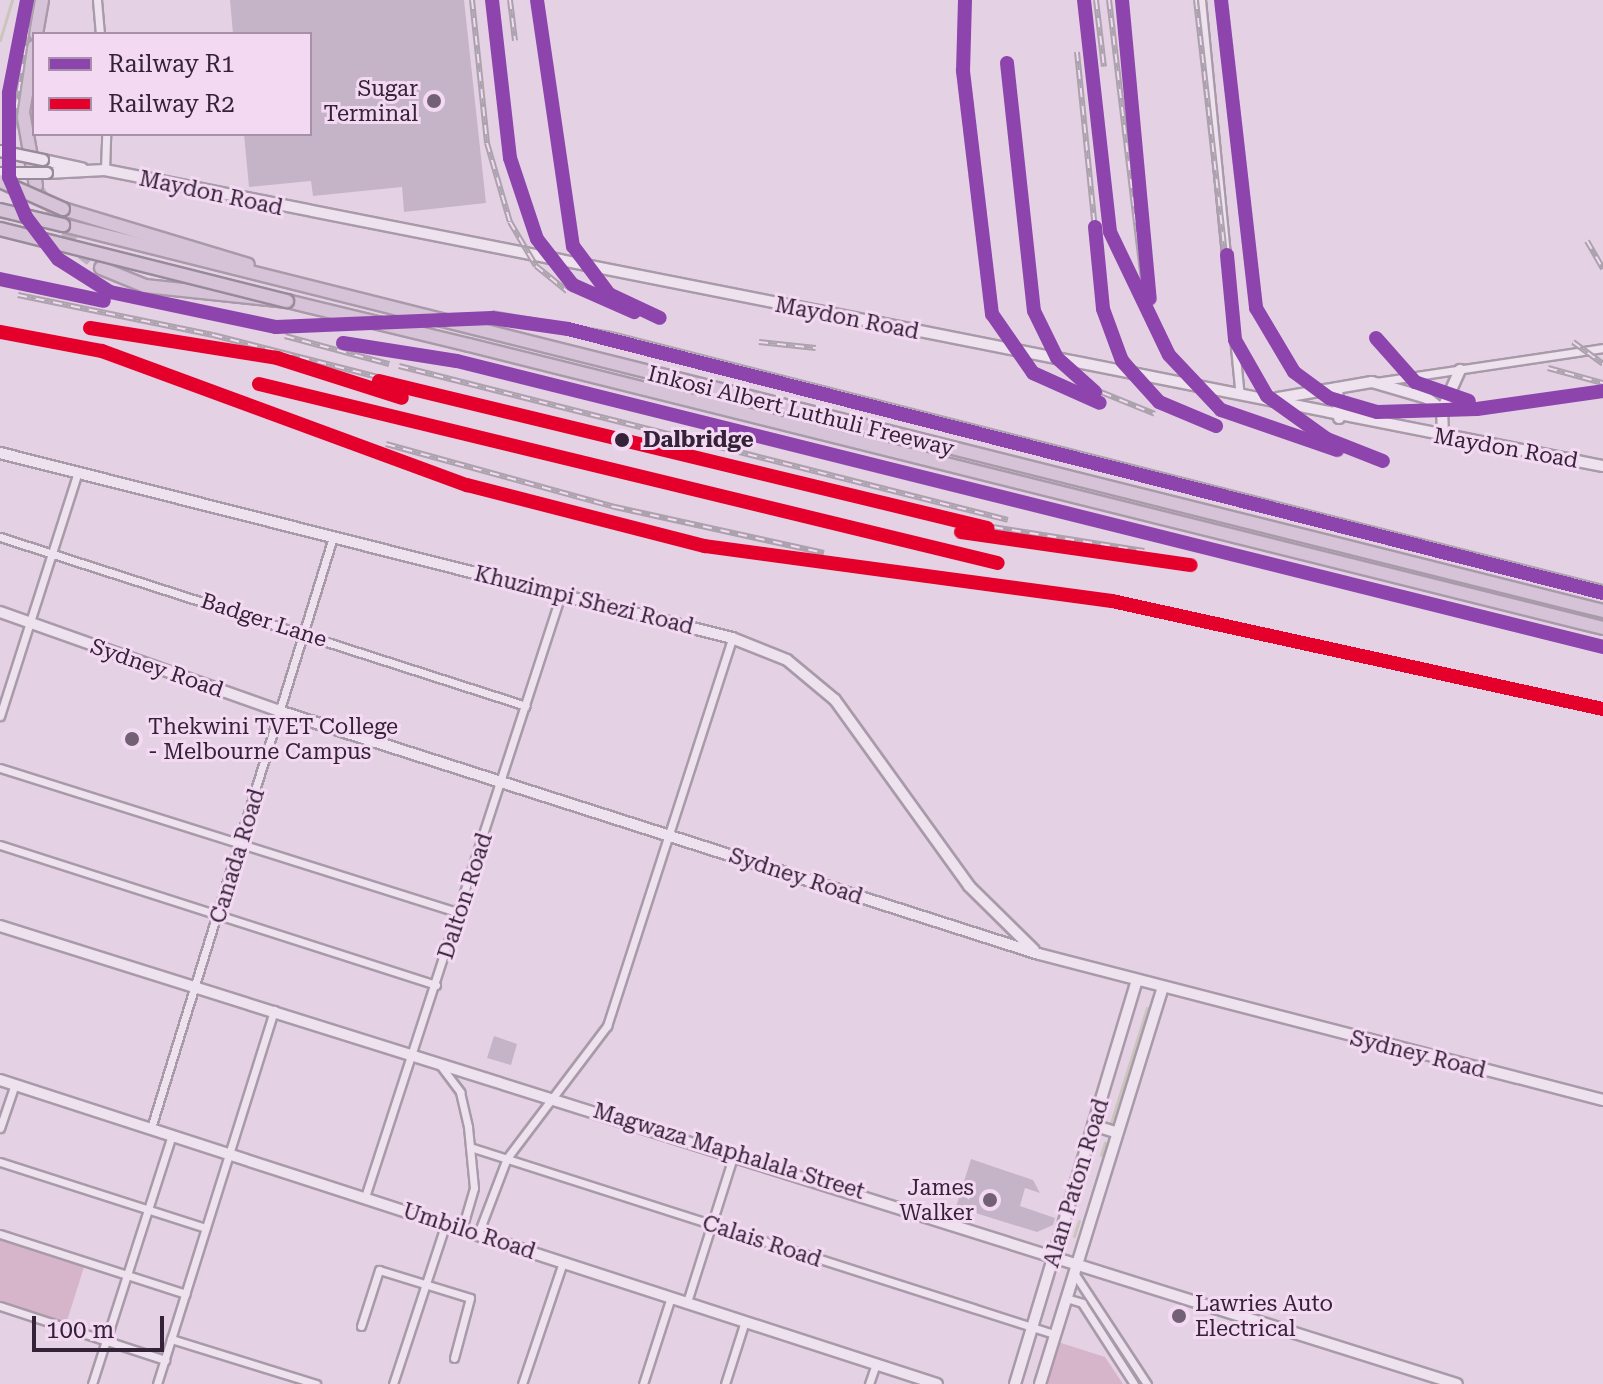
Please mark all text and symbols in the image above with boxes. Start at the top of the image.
legend [32,32,312,136]
text: Railway R1 [108,50,235,78]
place label: Sugar Terminal [324,75,418,126]
text: Railway R2 [108,90,235,118]
marker: Sugar Terminal [425,92,443,110]
street label: Maydon Road [137,165,285,221]
street label: Maydon Road [773,291,921,345]
street label: Inkosi Albert Luthuli Freeway [645,360,957,462]
street label: Maydon Road [1432,422,1580,474]
marker: Dalbridge [608,426,636,454]
place label: Dalbridge [643,427,754,453]
street label: Khuzimpi Shezi Road [472,560,696,640]
street label: Badger Lane [198,587,330,653]
street label: Sydney Road [87,633,227,703]
place label: Thekwini TVET College - Melbourne Campus [148,713,398,764]
marker: Thekwini TVET College - Melbourne Campus [123,730,141,748]
street label: Canada Road [204,786,270,926]
street label: Dalton Road [432,830,498,962]
street label: Sydney Road [726,842,866,910]
street label: Sydney Road [1347,1024,1489,1084]
street label: Alan Paton Road [1038,1096,1114,1270]
street label: Magwaza Maphalala Street [590,1097,868,1205]
place label: James Walker [899,1174,974,1226]
marker: James Walker [981,1191,999,1209]
street label: Umbilo Road [399,1197,539,1265]
street label: Calais Road [699,1209,825,1273]
place label: Lawries Auto Electrical [1195,1290,1333,1342]
scale bar [36,1300,168,1350]
marker: Lawries Auto Electrical [1170,1307,1188,1325]
text: 100 m [46,1316,114,1344]

